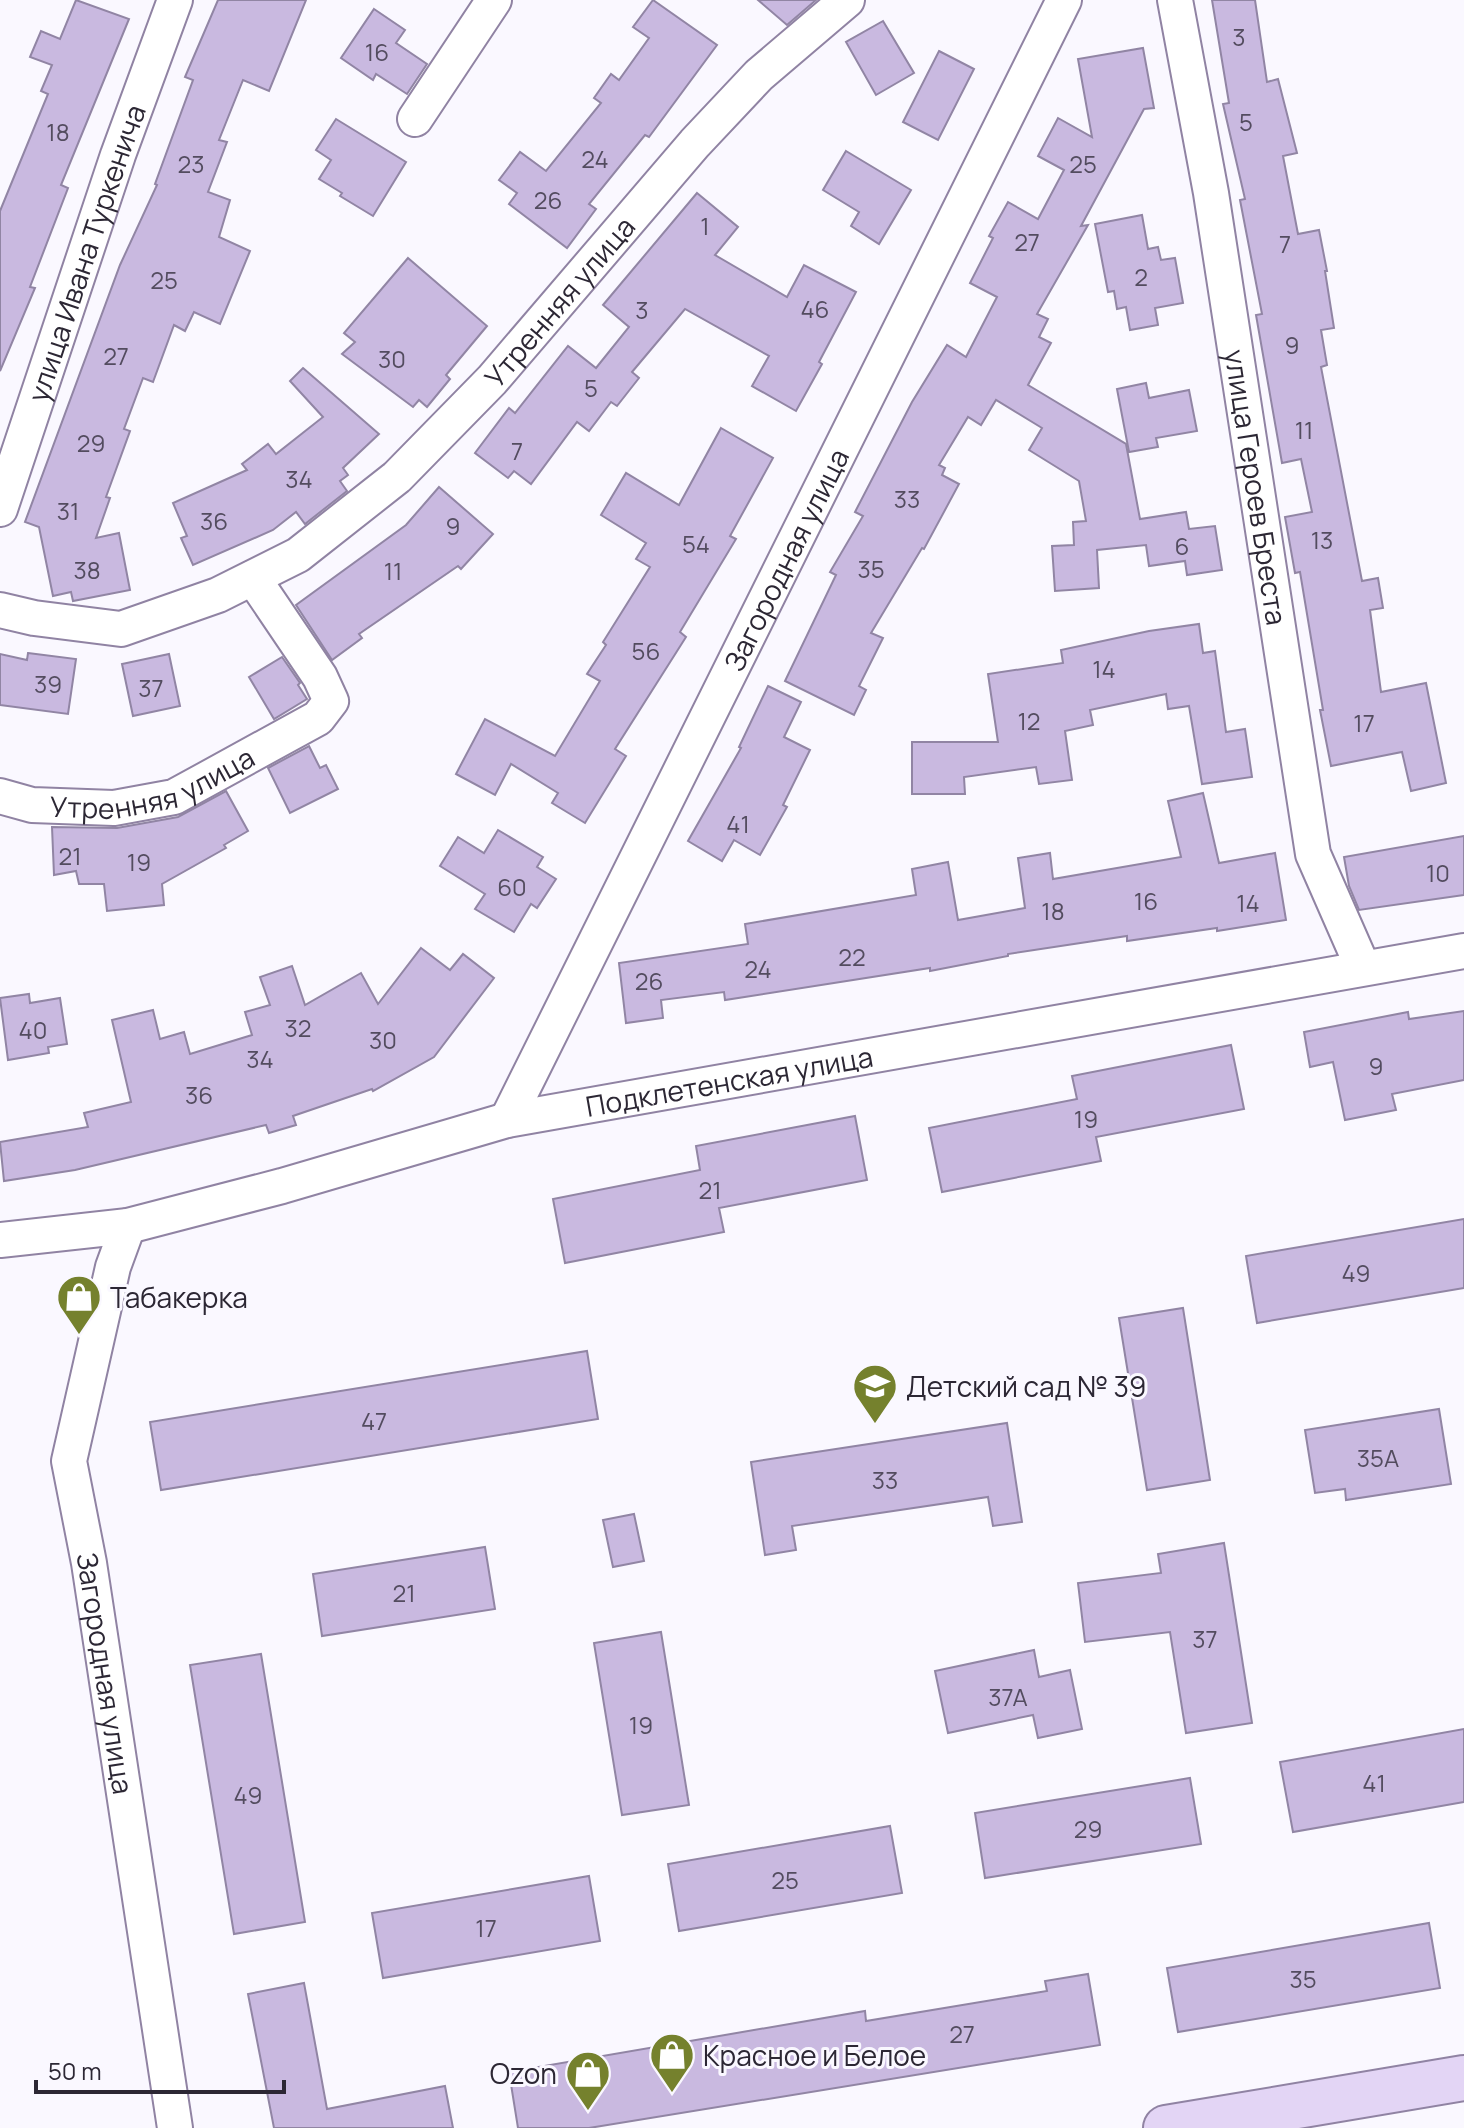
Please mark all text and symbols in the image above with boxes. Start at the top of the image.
house number: 3 [1232,20,1246,53]
house number: 16 [365,35,389,68]
street label: улица Ивана Туркенича [18,99,154,407]
house number: 5 [1239,105,1253,138]
house number: 18 [46,115,70,148]
house number: 24 [581,142,609,175]
house number: 23 [178,147,204,180]
house number: 25 [1069,147,1097,180]
house number: 26 [534,183,562,216]
street label: Утренняя улица [475,208,643,395]
house number: 1 [700,209,710,242]
house number: 27 [1014,225,1040,258]
house number: 7 [1279,227,1291,260]
house number: 2 [1134,260,1148,293]
house number: 25 [150,263,178,296]
house number: 46 [800,292,830,325]
house number: 3 [635,293,649,326]
house number: 9 [1285,328,1299,361]
house number: 27 [103,339,129,372]
house number: 30 [378,342,406,375]
street label: улица Героев Бреста [1216,347,1296,628]
house number: 5 [584,371,598,404]
house number: 11 [1295,413,1313,446]
house number: 29 [77,426,105,459]
house number: 7 [511,434,523,467]
street label: Загородная улица [714,442,857,677]
house number: 34 [285,462,313,495]
house number: 33 [894,482,920,515]
house number: 31 [57,494,79,527]
house number: 36 [200,504,228,537]
house number: 9 [446,509,460,542]
house number: 13 [1311,523,1333,556]
house number: 54 [682,527,710,560]
house number: 6 [1175,529,1189,562]
house number: 35 [857,552,885,585]
house number: 38 [73,553,101,586]
house number: 11 [384,554,402,587]
house number: 56 [632,634,660,667]
house number: 14 [1092,652,1116,685]
house number: 39 [34,667,62,700]
house number: 37 [138,671,164,704]
house number: 12 [1017,704,1041,737]
house number: 17 [1353,706,1375,739]
street label: Утренняя улица [49,738,261,827]
house number: 41 [726,807,750,840]
house number: 21 [58,839,82,872]
house number: 19 [127,845,151,878]
house number: 10 [1426,856,1450,889]
house number: 60 [497,870,527,903]
house number: 16 [1134,884,1158,917]
house number: 14 [1236,886,1260,919]
house number: 18 [1041,894,1065,927]
house number: 22 [838,940,866,973]
house number: 24 [744,952,772,985]
house number: 26 [635,964,663,997]
house number: 32 [285,1011,311,1044]
house number: 40 [19,1013,47,1046]
house number: 30 [369,1023,397,1056]
street label: Подклетенская улица [583,1037,876,1125]
house number: 34 [246,1042,274,1075]
house number: 9 [1369,1049,1383,1082]
house number: 36 [185,1078,213,1111]
house number: 19 [1074,1102,1098,1135]
house number: 21 [698,1173,722,1206]
house number: 49 [1342,1256,1370,1289]
shop icon: Табакерка [55,1273,103,1336]
place label: Табакерка [110,1278,248,1316]
school or university icon: Детский сад № 39 [851,1362,899,1425]
place label: Детский сад № 39 [906,1367,1146,1405]
house number: 47 [361,1404,387,1437]
house number: 35А [1357,1441,1399,1474]
house number: 33 [872,1463,898,1496]
street label: Загородная улица [68,1549,143,1797]
house number: 21 [392,1576,416,1609]
house number: 37 [1192,1622,1218,1655]
house number: 37А [988,1680,1028,1713]
house number: 19 [629,1708,653,1741]
house number: 41 [1362,1766,1386,1799]
house number: 49 [234,1778,262,1811]
house number: 29 [1074,1812,1102,1845]
house number: 25 [771,1863,799,1896]
house number: 17 [475,1911,497,1944]
house number: 35 [1289,1962,1317,1995]
house number: 27 [949,2017,975,2050]
shop icon: Красное и Белое [648,2031,696,2094]
place label: Красное и Белое [703,2036,926,2074]
scale bar [36,2044,284,2094]
shop icon: Ozon [564,2049,612,2112]
text: 50 m [48,2054,102,2087]
place label: Ozon [490,2054,557,2092]

